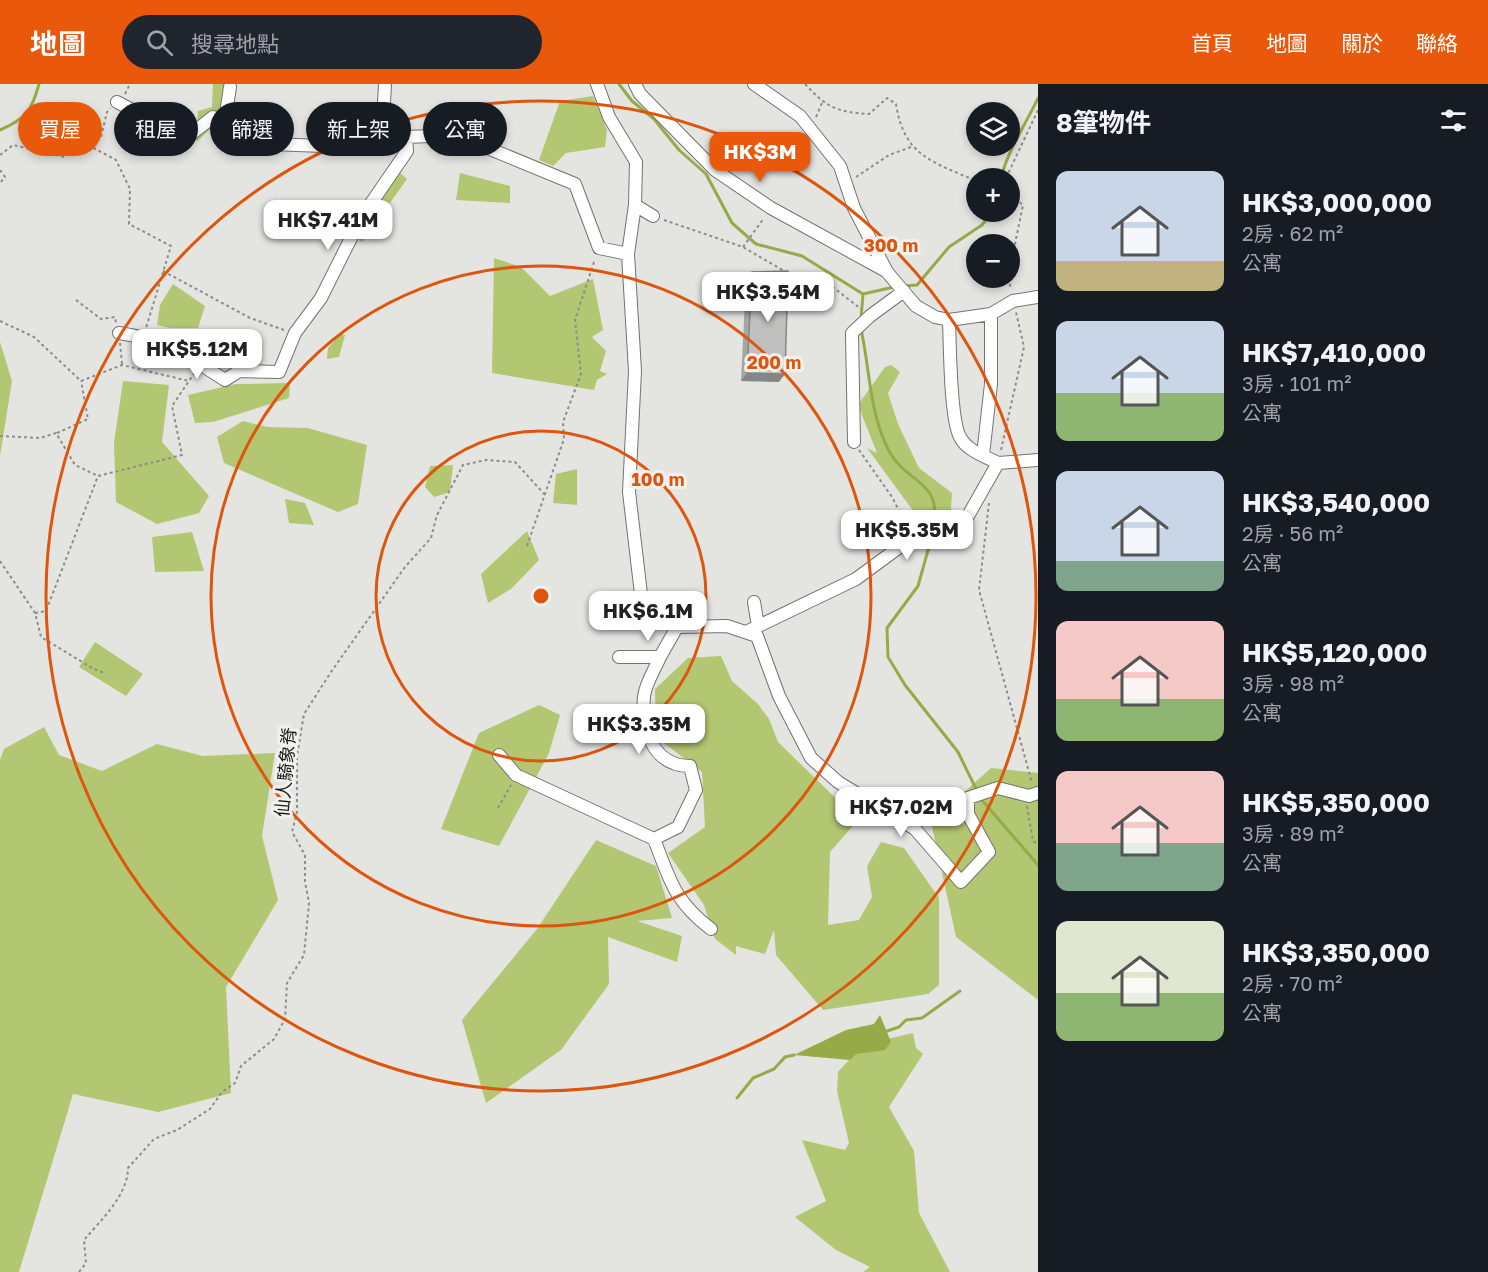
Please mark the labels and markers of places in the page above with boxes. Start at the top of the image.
pin: HK$3M [718,132,802,183]
pin: HK$7.41M [266,200,390,251]
pin: HK$3.54M [706,272,830,323]
pin: HK$5.12M [135,329,259,380]
pin: HK$5.35M [845,510,969,561]
centre of rings [531,586,551,606]
pin: HK$6.1M [593,591,703,642]
pin: HK$3.35M [577,704,701,755]
pin: HK$7.02M [839,787,963,838]

